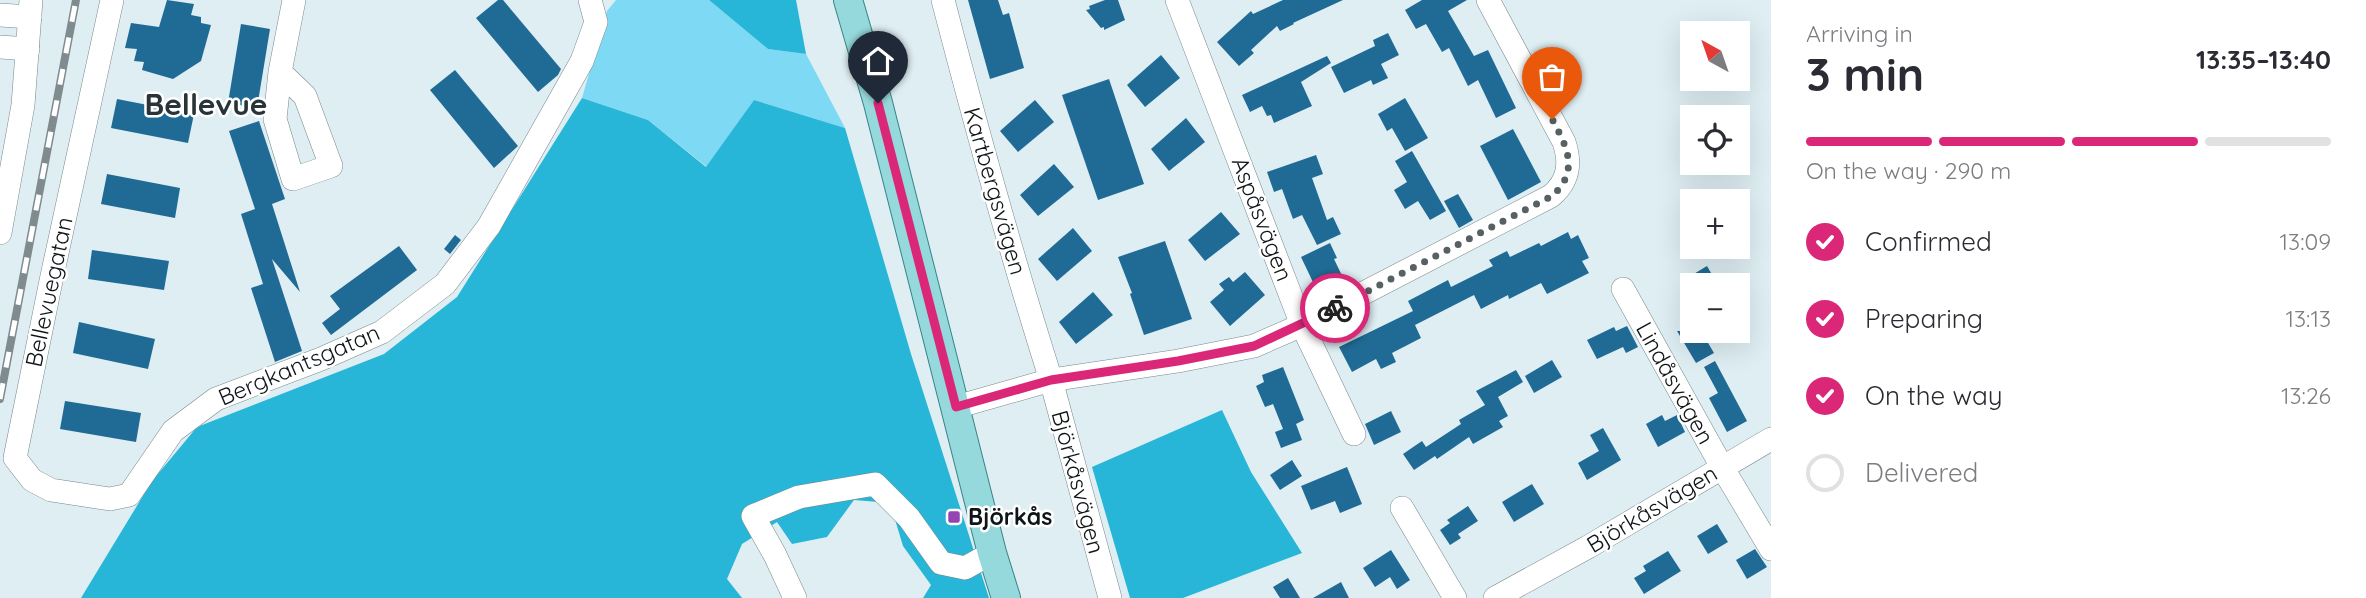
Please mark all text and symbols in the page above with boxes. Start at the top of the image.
text: Arriving in [1806,19,1913,48]
north arrow [1680,21,1750,91]
map controls [1680,21,1750,343]
pin [848,31,908,103]
icon: home [859,42,897,80]
text: 13:35–13:40 [2196,43,2331,76]
text: 3 min [1806,45,1924,103]
pin [1522,47,1582,119]
icon: bag [1533,58,1571,96]
district label: Bellevue [145,85,267,123]
street label: Kartbergsvägen [958,104,1033,278]
button: locate [1680,105,1750,175]
street label: Aspåsvägen [1226,153,1299,285]
text: On the way · 290 m [1806,156,2011,185]
button: + [1680,189,1750,259]
street label: Bellevuegatan [18,214,79,370]
icon: check [1806,223,1844,261]
text: Confirmed [1865,225,1992,258]
text: 13:09 [2280,227,2331,256]
courier [1300,273,1370,343]
button: − [1680,273,1750,343]
icon: bike [1316,289,1354,327]
icon: check [1806,300,1844,338]
text: Preparing [1865,302,1983,335]
text: 13:13 [2286,304,2331,333]
street label: Bergkantsgatan [214,317,384,412]
street label: Lindåsvägen [1630,317,1721,449]
icon: check [1806,377,1844,415]
text: On the way [1865,379,2003,412]
text: 13:26 [2281,381,2331,410]
street label: Björkåsvägen [1045,407,1112,557]
text: Delivered [1865,456,1978,489]
street label: Björkåsvägen [1581,458,1722,559]
place label: Björkås [968,502,1052,531]
marker: Björkås [946,509,962,525]

